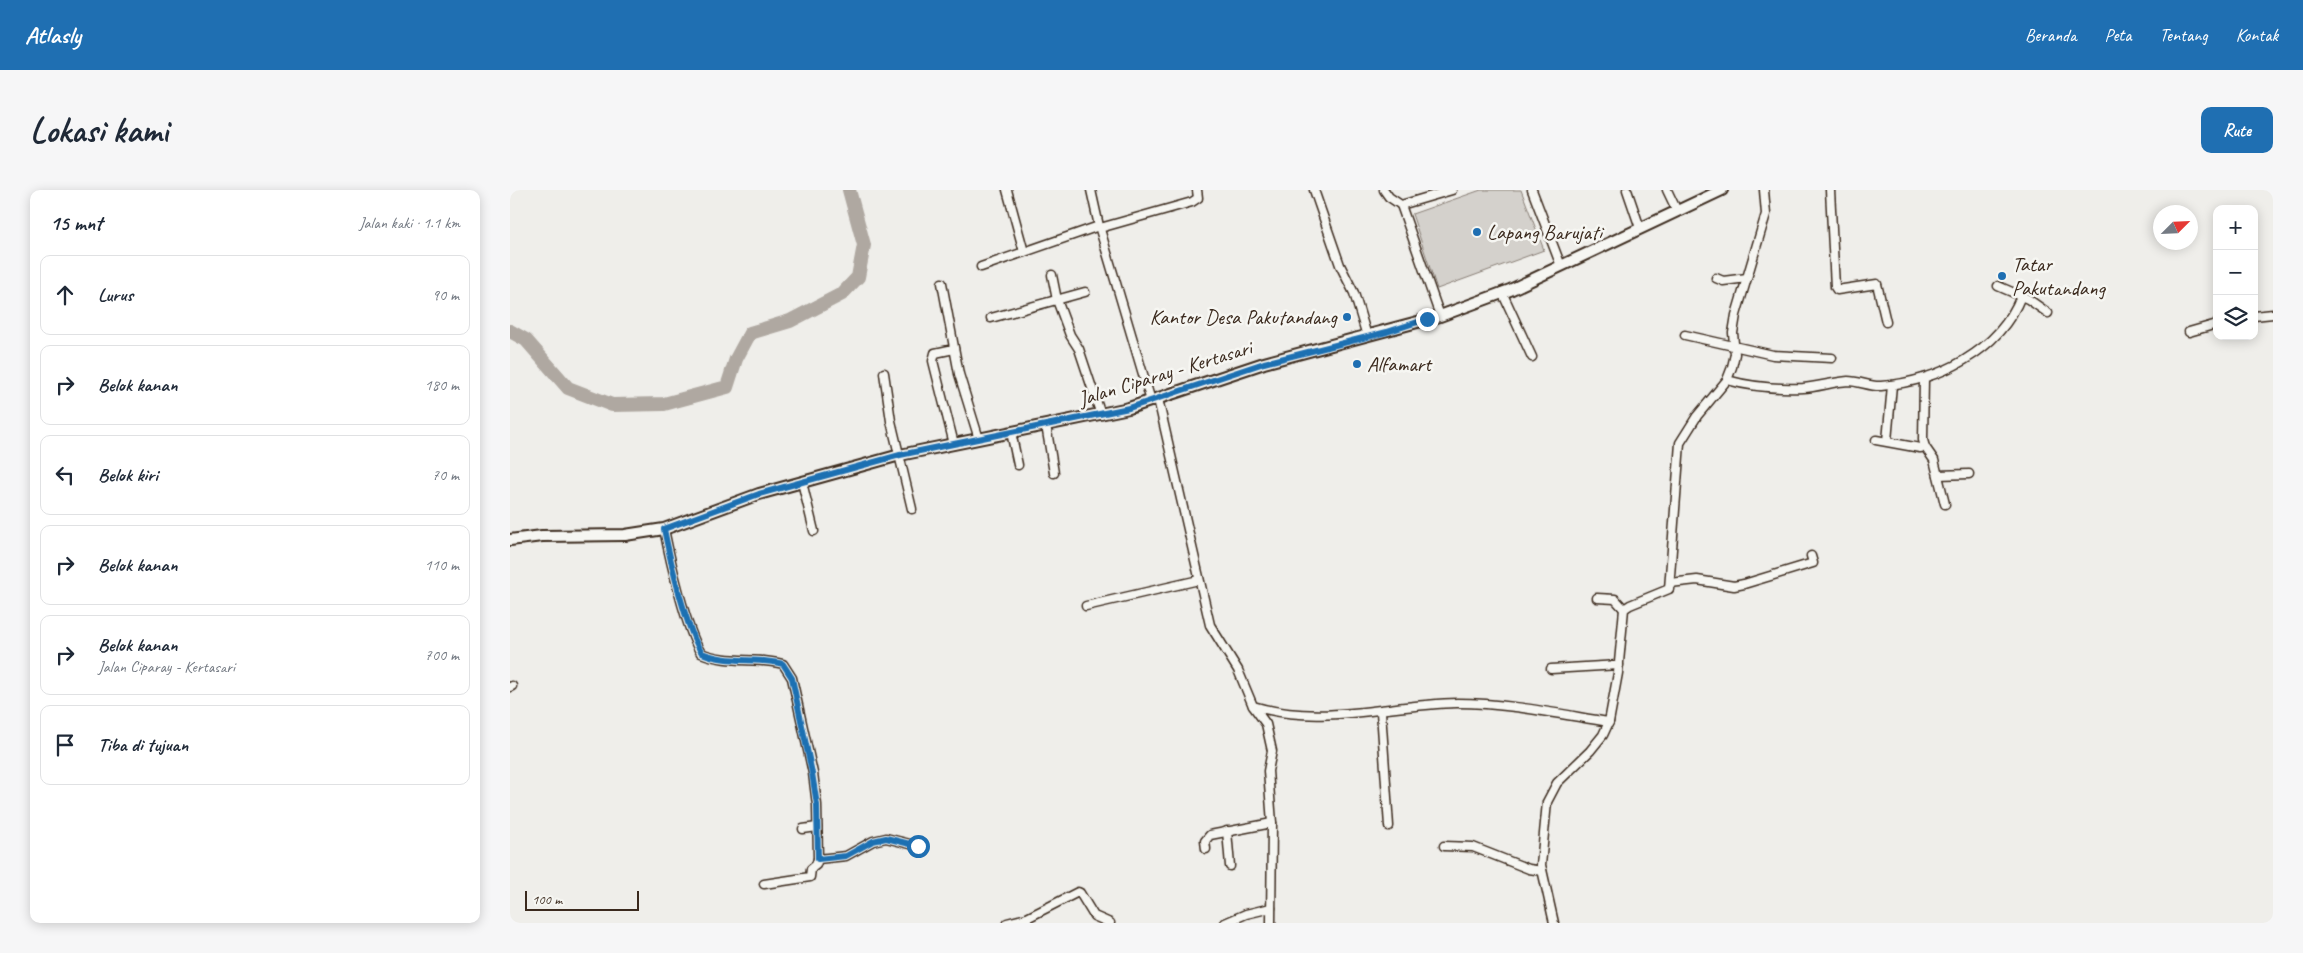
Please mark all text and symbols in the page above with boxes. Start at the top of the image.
text: Atlasly [25,20,81,50]
text: Beranda [2025,24,2076,46]
text: Peta [2104,24,2131,46]
text: Tentang [2159,24,2208,46]
text: Kontak [2236,24,2278,46]
button: Rute [2201,107,2273,153]
text: Lokasi kami [30,108,168,153]
north arrow [2153,205,2198,250]
map controls [2213,205,2258,340]
button: + [2213,205,2258,250]
text: 15 mnt [50,210,102,236]
text: Jalan kaki · 1.1 km [359,213,460,233]
place label: Lapang Barujati [1487,219,1605,245]
marker: Lapang Barujati [1471,226,1483,238]
button: − [2213,250,2258,295]
place label: Tatar Pakutandang [2012,251,2106,301]
marker: Tatar Pakutandang [1996,270,2008,282]
icon: ahead [51,281,79,309]
text: Lurus [98,283,133,307]
text: 90 m [432,285,459,305]
button: layers [2213,295,2258,340]
place label: Kantor Desa Pakutandang [1150,304,1339,330]
route end [1416,308,1439,331]
marker: Kantor Desa Pakutandang [1341,311,1353,323]
street label: Jalan Ciparay - Kertasari [1074,333,1258,412]
place label: Alfamart [1367,351,1433,377]
marker: Alfamart [1351,358,1363,370]
icon: right [51,371,79,399]
text: Belok kanan [98,373,177,397]
text: 180 m [425,375,459,395]
icon: left [51,461,79,489]
text: Belok kiri [98,463,158,487]
text: 70 m [432,465,459,485]
icon: right [51,551,79,579]
text: Belok kanan [98,553,177,577]
text: 110 m [425,555,459,575]
text: Belok kanan [98,633,177,657]
icon: right [51,641,79,669]
text: 700 m [425,645,459,665]
text: Jalan Ciparay - Kertasari [98,657,235,677]
icon: arrive [51,731,79,759]
text: Tiba di tujuan [98,733,188,757]
route start [907,835,930,858]
scale bar [525,888,639,911]
text: 100 m [532,891,562,908]

